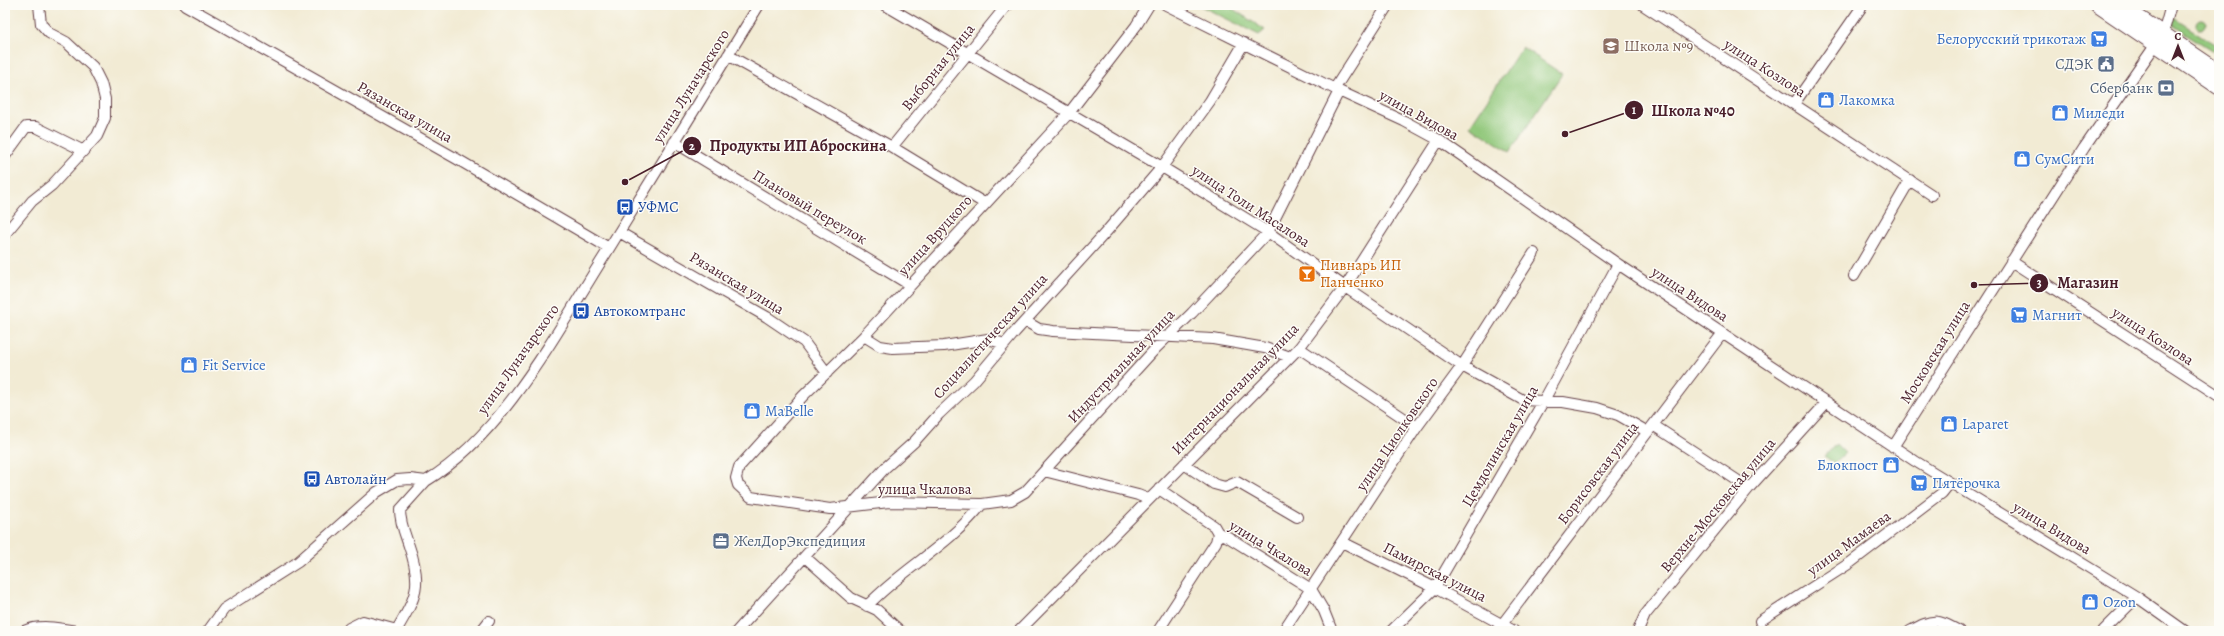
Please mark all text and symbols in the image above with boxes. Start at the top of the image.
street label: Выборная улица [897,19,979,115]
street label: улица Луначарского [647,25,734,147]
north arrow [2158,26,2198,66]
place label: Белорусский трикотаж [1937,29,2086,49]
supermarket icon: Белорусский трикотаж [2089,29,2109,49]
text: С [2175,29,2182,44]
street label: улица Козлова [1720,34,1810,102]
school or university icon: Школа №9 [1601,36,1621,56]
place label: Школа №9 [1624,36,1694,56]
place label: СДЭК [2055,54,2093,74]
public building icon: СДЭК [2096,54,2116,74]
street label: Рязанская улица [354,77,456,147]
place label: Сбербанк [2090,78,2153,98]
bank icon: Сбербанк [2156,78,2176,98]
street label: улица Видова [1375,84,1462,145]
shop icon: Лакомка [1816,90,1836,110]
place label: Лакомка [1839,90,1895,110]
callout: Школа №40 [1624,96,1743,124]
text: Школа №40 [1651,100,1735,122]
text: 1 [1632,102,1637,118]
shop icon: Миледи [2050,103,2070,123]
place label: Миледи [2073,103,2125,123]
callout: Продукты ИП Аброскина [682,132,895,160]
text: Продукты ИП Аброскина [709,135,887,157]
text: 2 [689,138,695,154]
shop icon: СумСити [2012,149,2032,169]
place label: СумСити [2035,149,2095,169]
street label: улица Толи Масалова [1187,160,1314,252]
street label: Плановый переулок [749,165,871,249]
street label: улица Вруцкого [893,190,976,280]
bus stop icon: УФМС [615,197,635,217]
place label: УФМС [638,197,679,217]
street label: Рязанская улица [686,247,788,319]
place label: Пивнарь ИП Панченко [1320,255,1401,292]
street label: улица Видова [1647,261,1732,326]
bar icon: Пивнарь ИП Панченко [1297,264,1317,284]
street label: Социалистическая улица [928,269,1052,403]
callout: Магазин [2029,269,2127,297]
text: Магазин [2057,272,2119,294]
text: 3 [2036,275,2042,291]
street label: Московская улица [1895,297,1975,407]
street label: улица Луначарского [472,300,564,419]
bus stop icon: Автокомтранс [571,301,591,321]
place label: Автокомтранс [593,301,686,321]
street label: улица Козлова [2108,302,2198,370]
street label: Индустриальная улица [1063,305,1179,427]
supermarket icon: Магнит [2009,305,2029,325]
place label: Магнит [2032,305,2082,325]
street label: Интернациональная улица [1167,319,1303,459]
shop icon: Fit Service [179,355,199,375]
place label: Fit Service [202,355,266,375]
street label: улица Циолковского [1351,373,1443,496]
street label: Цемдолинская улица [1457,382,1543,510]
shop icon: MaBelle [742,401,762,421]
place label: MaBelle [765,401,814,421]
shop icon: Laparet [1939,414,1959,434]
place label: Laparet [1962,414,2009,434]
street label: Борисовская улица [1553,418,1643,528]
street label: Верхне-Московская улица [1656,434,1780,576]
place label: Блокпост [1817,455,1878,475]
shop icon: Блокпост [1881,455,1901,475]
bus stop icon: Автолайн [302,469,322,489]
place label: Автолайн [324,469,387,489]
supermarket icon: Пятёрочка [1909,473,1929,493]
place label: Пятёрочка [1932,473,2001,493]
street label: улица Чкалова [877,479,972,499]
street label: улица Видова [2008,496,2095,559]
street label: улица Мамаева [1802,506,1895,581]
street label: улица Чкалова [1225,515,1316,581]
office icon: ЖелДорЭкспедиция [711,531,731,551]
place label: ЖелДорЭкспедиция [734,531,866,551]
street label: Памирская улица [1380,537,1490,607]
shop icon: Ozon [2080,592,2100,612]
place label: Ozon [2103,592,2136,612]

